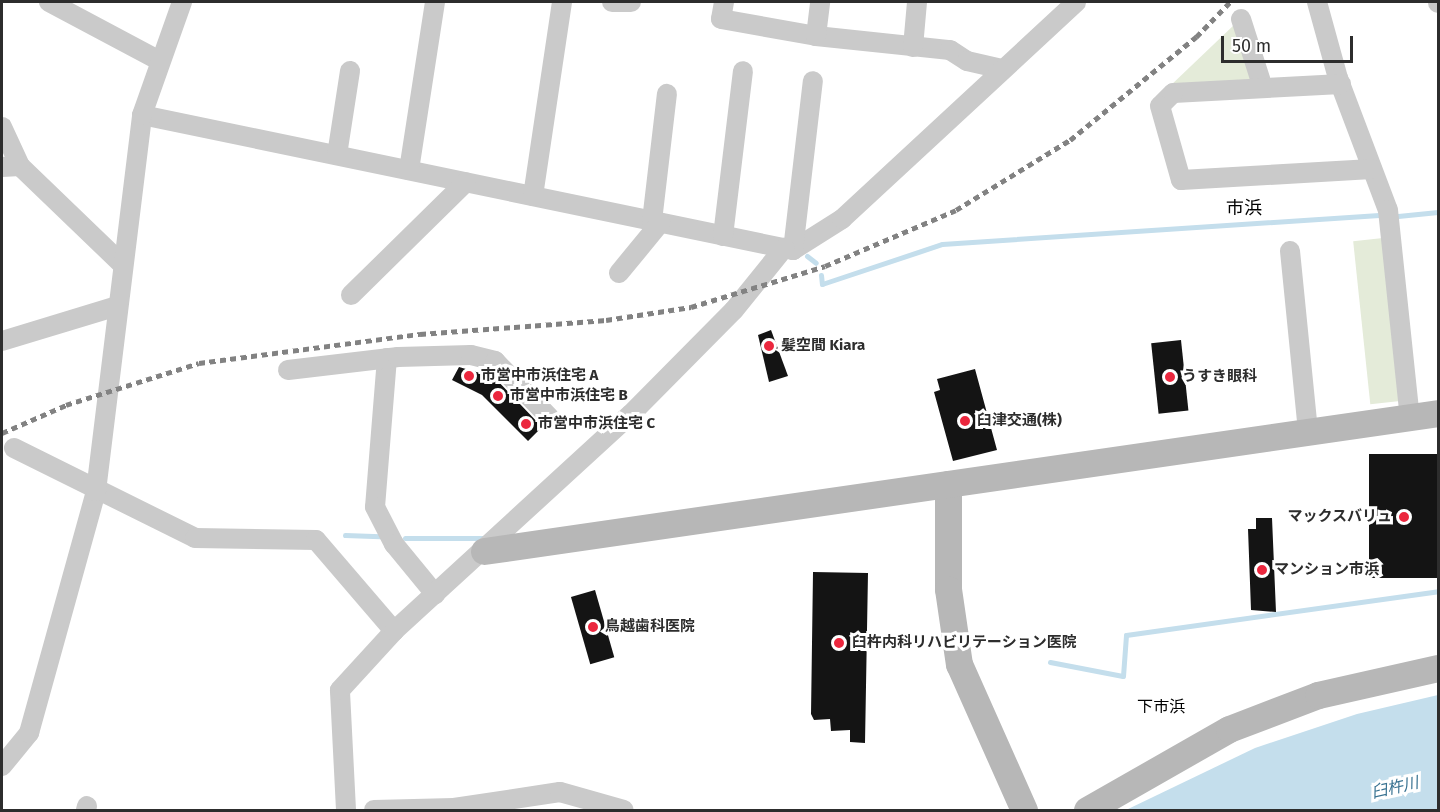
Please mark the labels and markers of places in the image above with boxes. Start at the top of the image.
place label: 髪空間 Kiara [781,337,865,355]
marker: 髪空間 Kiara [762,339,776,353]
place label: 市営中市浜住宅 A [481,367,598,385]
place label: うすき眼科 [1182,368,1257,386]
marker: 市営中市浜住宅 A [462,369,476,383]
marker: うすき眼科 [1163,370,1177,384]
place label: 市営中市浜住宅 B [510,387,628,405]
marker: 市営中市浜住宅 B [491,389,505,403]
place label: 臼津交通(株) [977,412,1062,430]
marker: 臼津交通(株) [958,414,972,428]
place label: 市営中市浜住宅 C [538,415,655,433]
marker: 市営中市浜住宅 C [519,417,533,431]
place label: マックスバリュ [1287,508,1392,526]
marker: マックスバリュ [1397,510,1411,524]
place label: マンション市浜 [1274,561,1379,579]
marker: マンション市浜 [1255,563,1269,577]
place label: 鳥越歯科医院 [605,618,695,636]
marker: 鳥越歯科医院 [586,620,600,634]
marker: 臼杵内科リハビリテーション医院 [830,634,848,652]
place label: 臼杵内科リハビリテーション医院 [852,634,1077,652]

